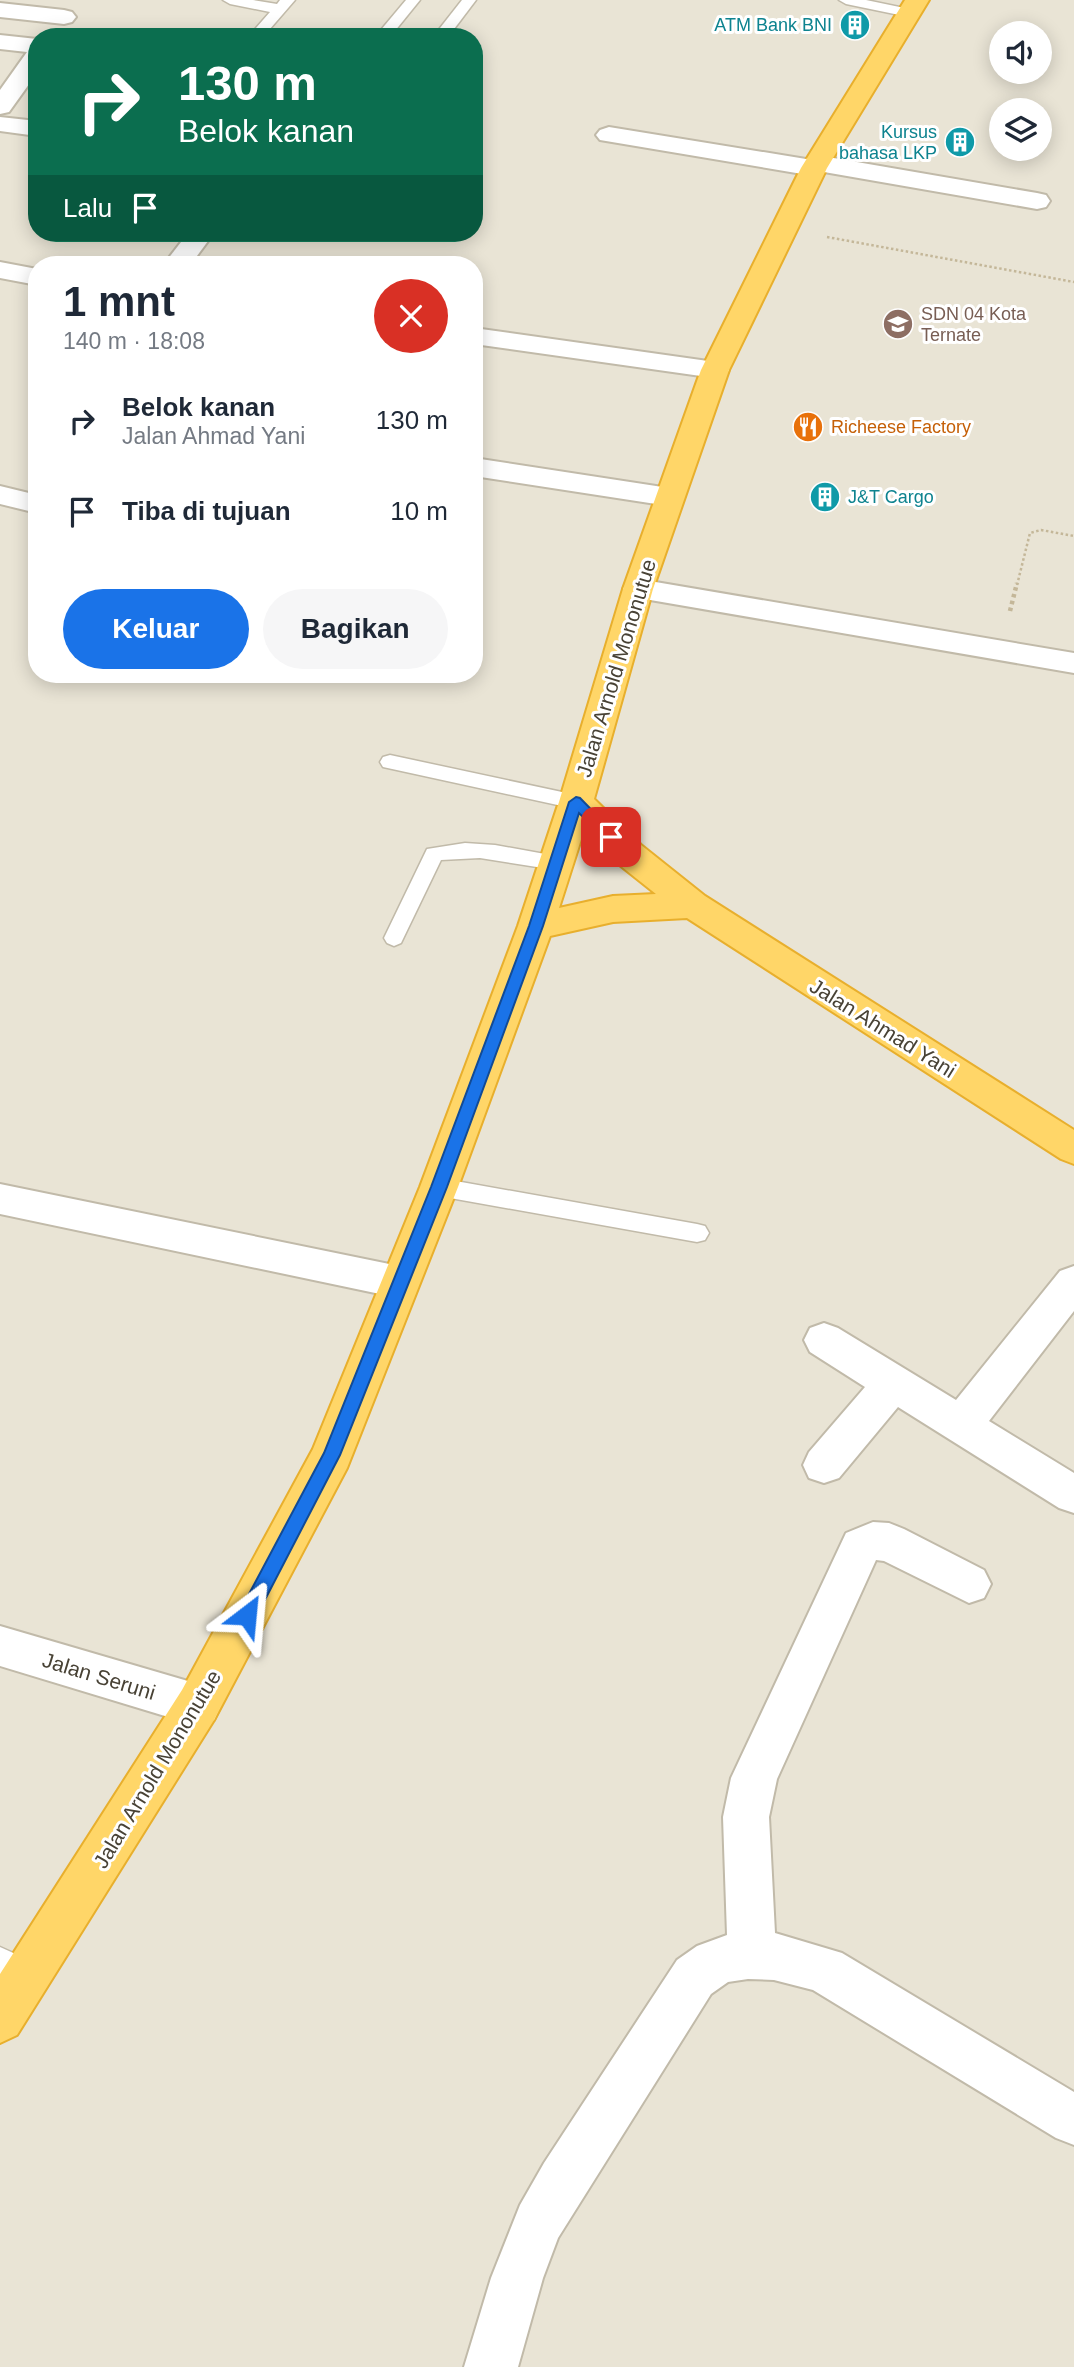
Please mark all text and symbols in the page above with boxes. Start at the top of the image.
building icon: ATM Bank BNI [838,8,872,42]
place label: ATM Bank BNI [714,15,832,35]
map controls [989,21,1052,161]
button: sound [989,21,1052,84]
icon: right [63,56,154,147]
text: 130 m [178,56,317,110]
button: layers [989,98,1052,161]
text: Belok kanan [178,113,354,149]
place label: Kursus bahasa LKP [839,122,937,163]
building icon: Kursus bahasa LKP [943,125,977,159]
icon: arrive [126,189,164,227]
text: Lalu [63,193,112,223]
text: 1 mnt [63,278,175,325]
button: close [374,279,448,353]
place label: SDN 04 Kota Ternate [921,304,1027,345]
school or university icon: SDN 04 Kota Ternate [881,307,915,341]
text: 140 m · 18:08 [63,328,205,354]
text: Belok kanan [122,392,275,422]
icon: right [63,402,101,440]
text: 130 m [376,405,448,435]
restaurant icon: Richeese Factory [791,410,825,444]
place label: Richeese Factory [831,417,971,437]
text: Jalan Ahmad Yani [122,423,305,449]
building icon: J&T Cargo [808,480,842,514]
place label: J&T Cargo [848,487,934,507]
icon: arrive [63,493,101,531]
text: Tiba di tujuan [122,496,291,526]
text: 10 m [390,496,448,526]
street label: Jalan Arnold Mononutue [572,556,660,780]
button: Keluar [63,589,249,669]
button: Bagikan [263,589,448,669]
pin [581,807,641,867]
icon: arrive [592,818,630,856]
street label: Jalan Ahmad Yani [806,974,960,1082]
position arrow [210,1578,284,1652]
street label: Jalan Seruni [40,1648,158,1704]
street label: Jalan Arnold Mononutue [89,1666,225,1872]

